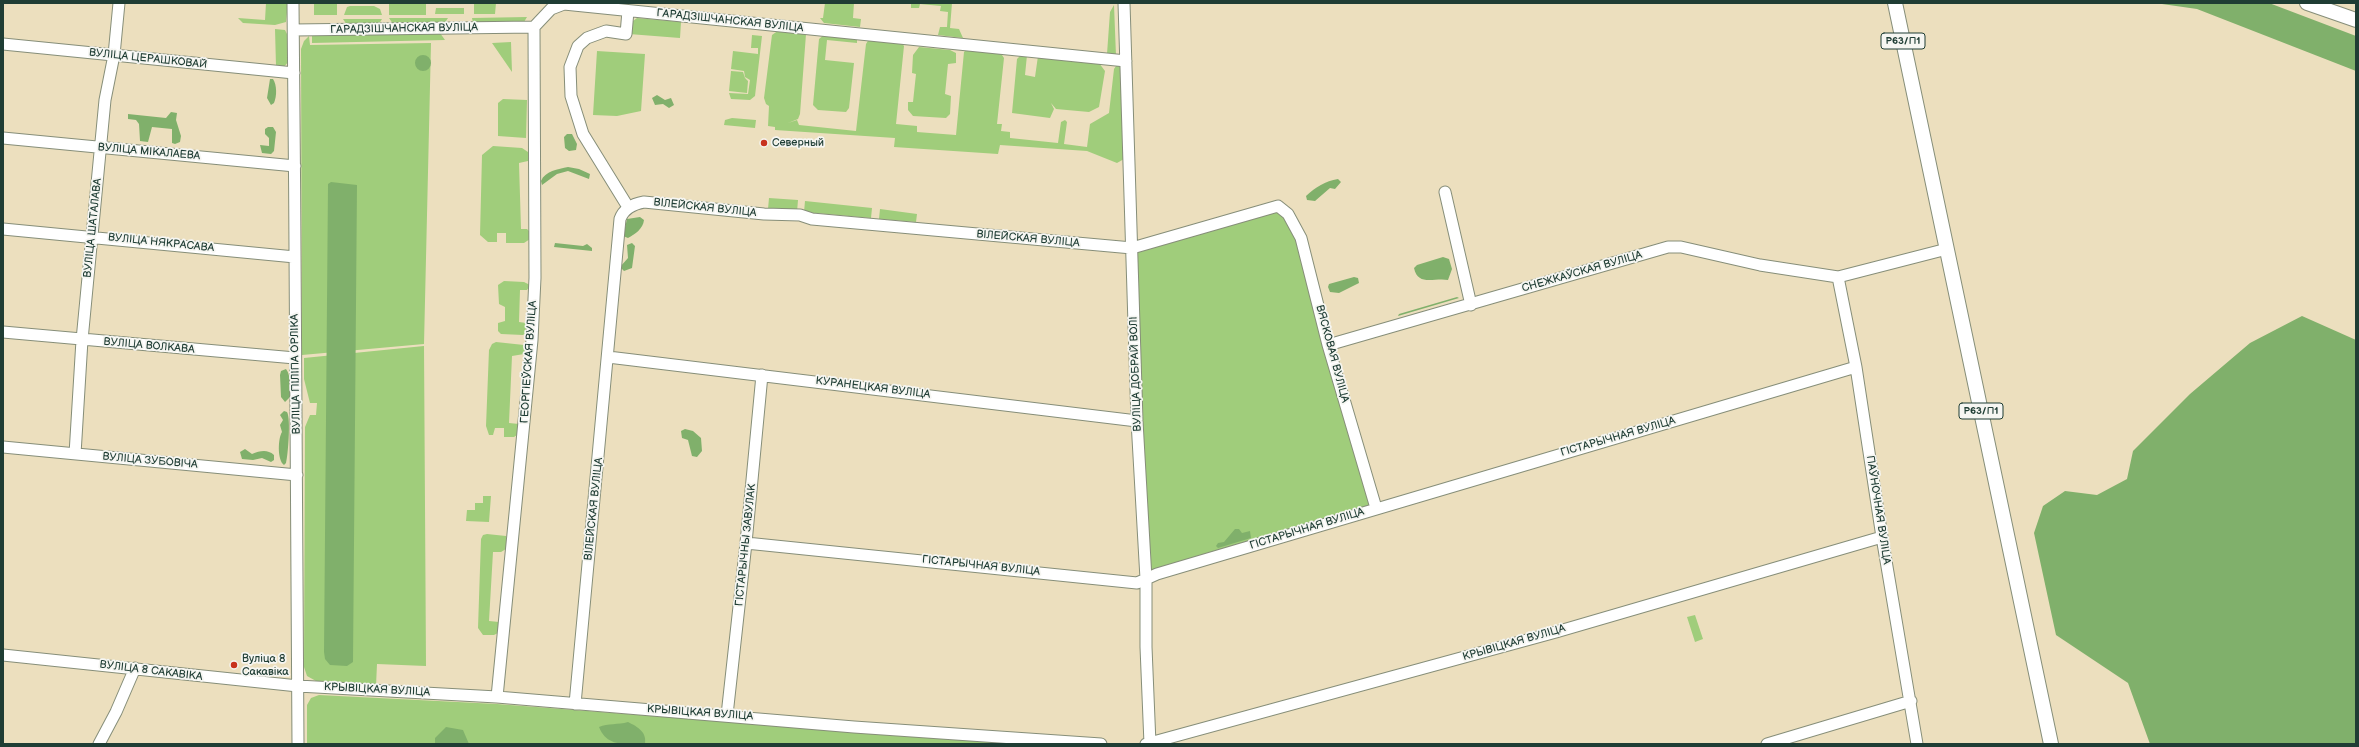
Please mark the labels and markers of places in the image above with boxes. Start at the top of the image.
place label: Северный [772,136,824,150]
marker: Северный [759,138,769,148]
place label: Вуліца 8 Сакавіка [242,652,289,678]
marker: Вуліца 8 Сакавіка [229,660,239,670]

